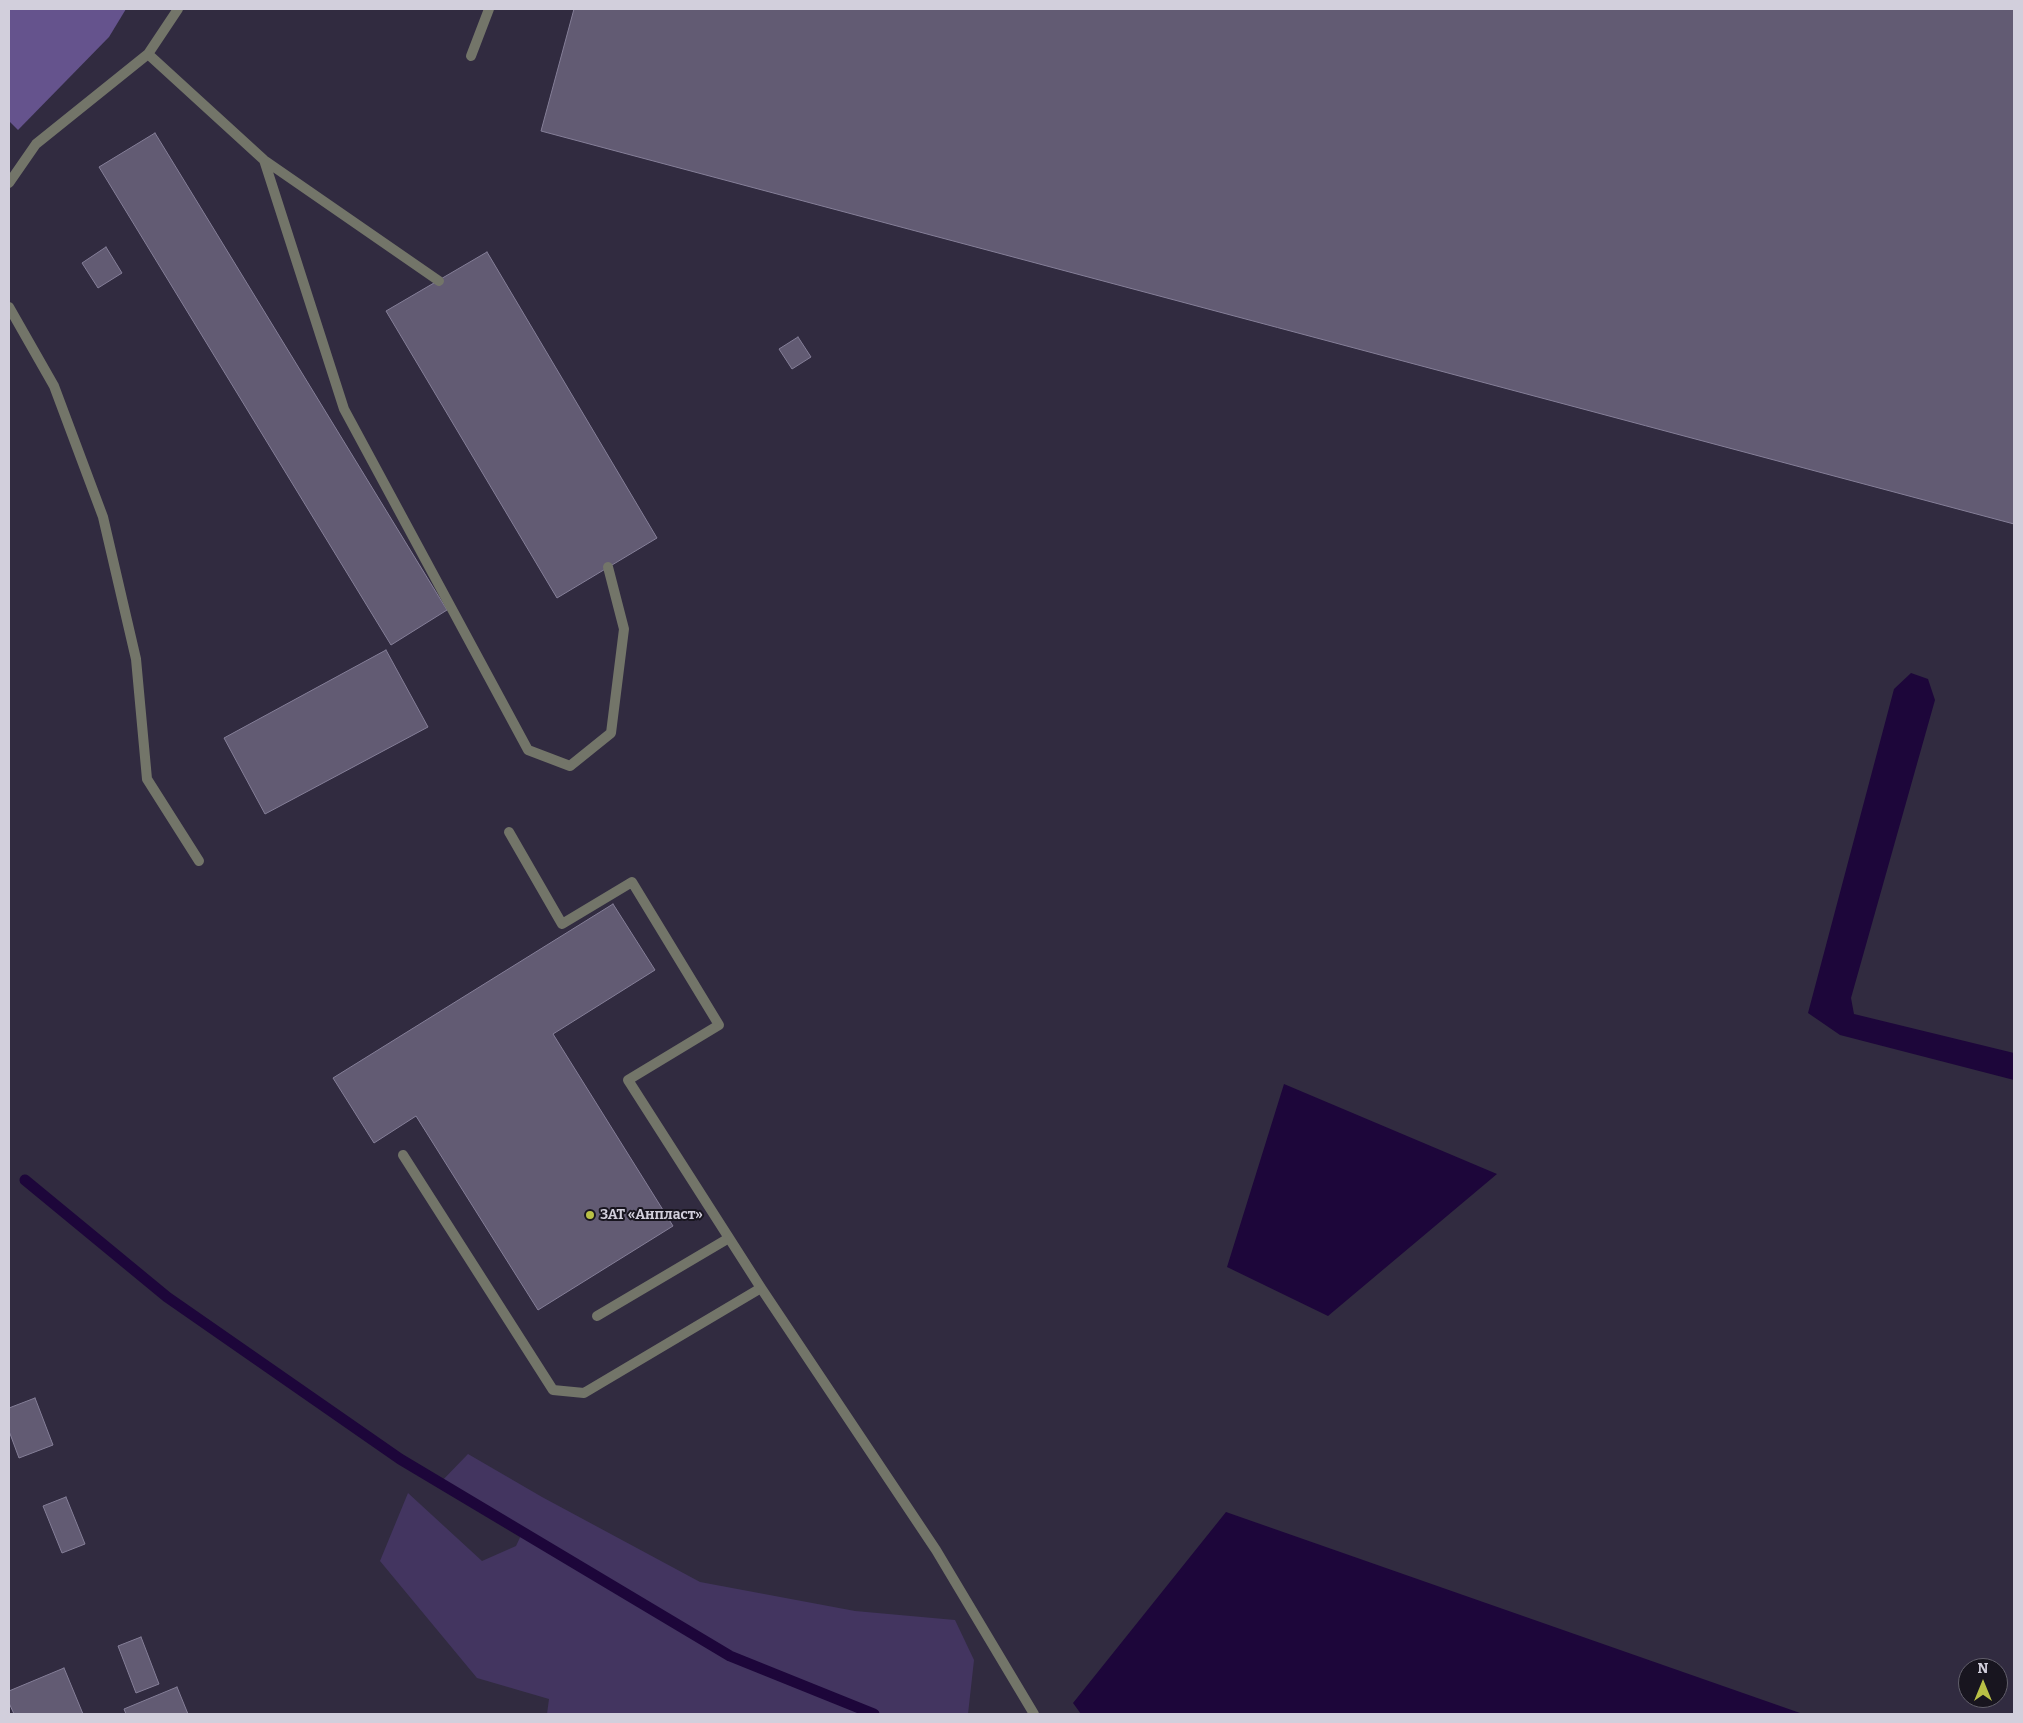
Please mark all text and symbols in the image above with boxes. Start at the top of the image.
place label: ЗАТ «Анпласт» [600,1207,703,1223]
marker: ЗАТ «Анпласт» [584,1209,596,1221]
north arrow [1958,1658,2008,1708]
text: N [1978,1660,1988,1677]

